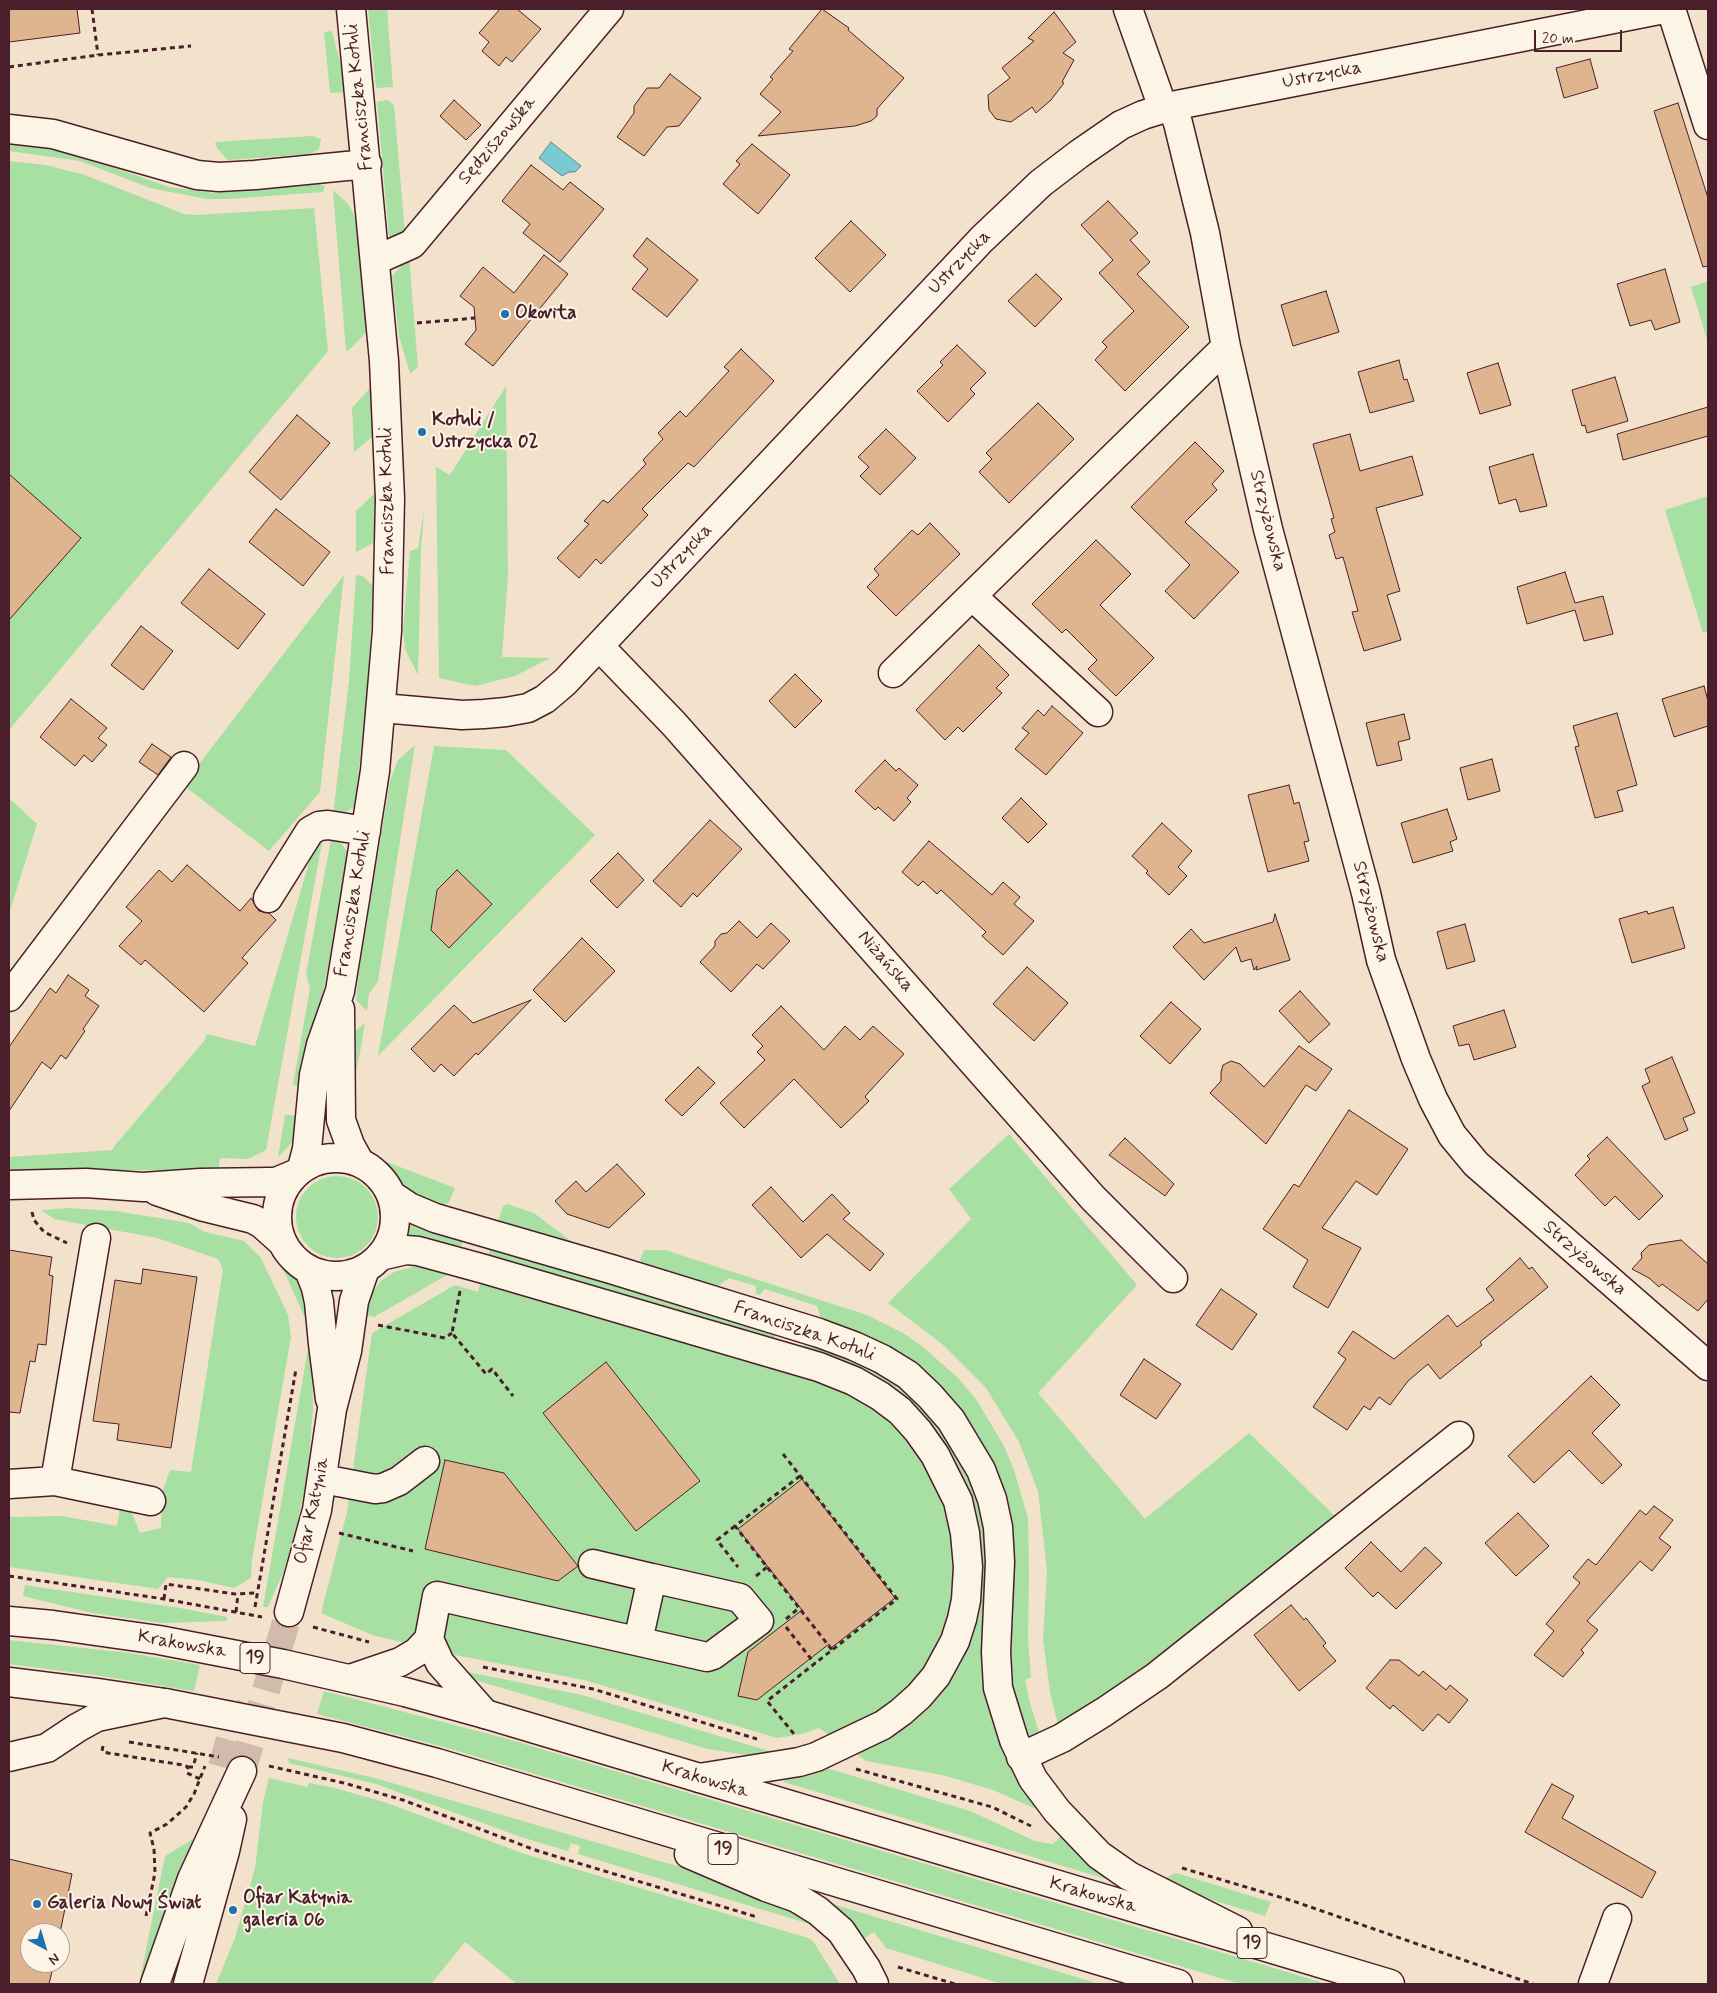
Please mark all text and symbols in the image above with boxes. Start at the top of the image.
scale bar [1537,20,1624,52]
street label: Franciszka Kotuli [341,22,379,172]
text: 20 m [1542,29,1574,49]
street label: Ustrzycka [1280,57,1364,95]
street label: Sędziszowska [454,92,542,190]
street label: Ustrzycka [924,226,996,300]
place label: Okovita [515,303,577,325]
marker: Okovita [499,308,511,320]
place label: Kotuli / Ustrzycka 02 [432,410,539,454]
marker: Kotuli / Ustrzycka 02 [416,426,428,438]
street label: Franciszka Kotuli [375,427,401,575]
street label: Strzyżowska [1243,468,1291,574]
street label: Ustrzycka [646,520,718,594]
street label: Franciszka Kotuli [331,829,377,979]
street label: Strzyżowska [1346,859,1394,965]
street label: Niżańska [852,926,918,998]
street label: Strzyżowska [1537,1216,1631,1302]
street label: Franciszka Kotuli [730,1297,878,1367]
street label: Ofiar Katynia [291,1455,335,1567]
street label: Krakowska [136,1626,228,1664]
road number: 19 [240,1642,270,1674]
street label: Krakowska [659,1756,751,1804]
road number: 19 [708,1834,738,1865]
street label: Krakowska [1047,1873,1139,1919]
place label: Ofiar Katynia galeria 06 [243,1888,352,1932]
place label: Galeria Nowy Świat [47,1893,201,1915]
marker: Galeria Nowy Świat [31,1898,43,1910]
marker: Ofiar Katynia galeria 06 [227,1904,239,1916]
north arrow [20,1923,70,1973]
road number: 19 [1237,1928,1267,1959]
text: N [45,1949,63,1969]

